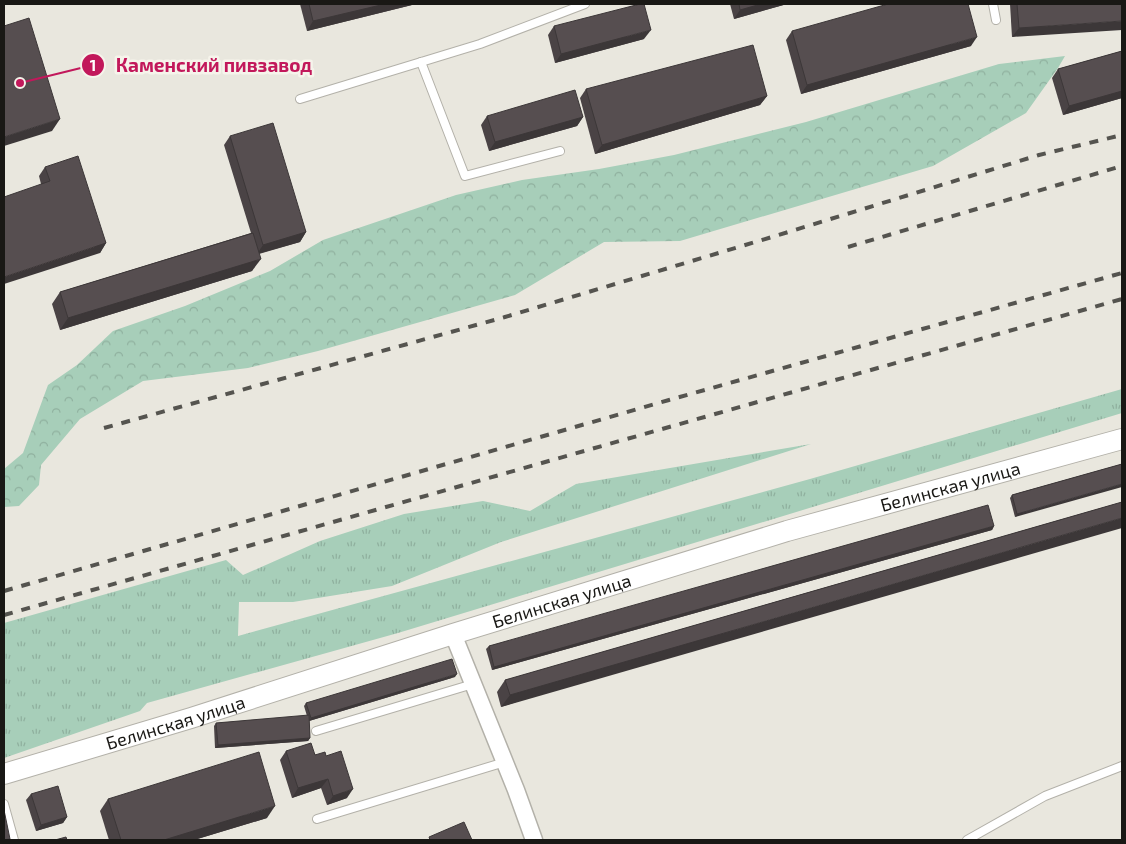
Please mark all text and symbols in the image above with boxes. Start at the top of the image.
callout: Каменский пивзавод [81,48,322,82]
text: Каменский пивзавод [116,53,312,76]
text: 1 [90,56,96,74]
street label: Белинская улица [878,456,1023,516]
street label: Белинская улица [489,569,634,632]
street label: Белинская улица [103,690,248,754]

